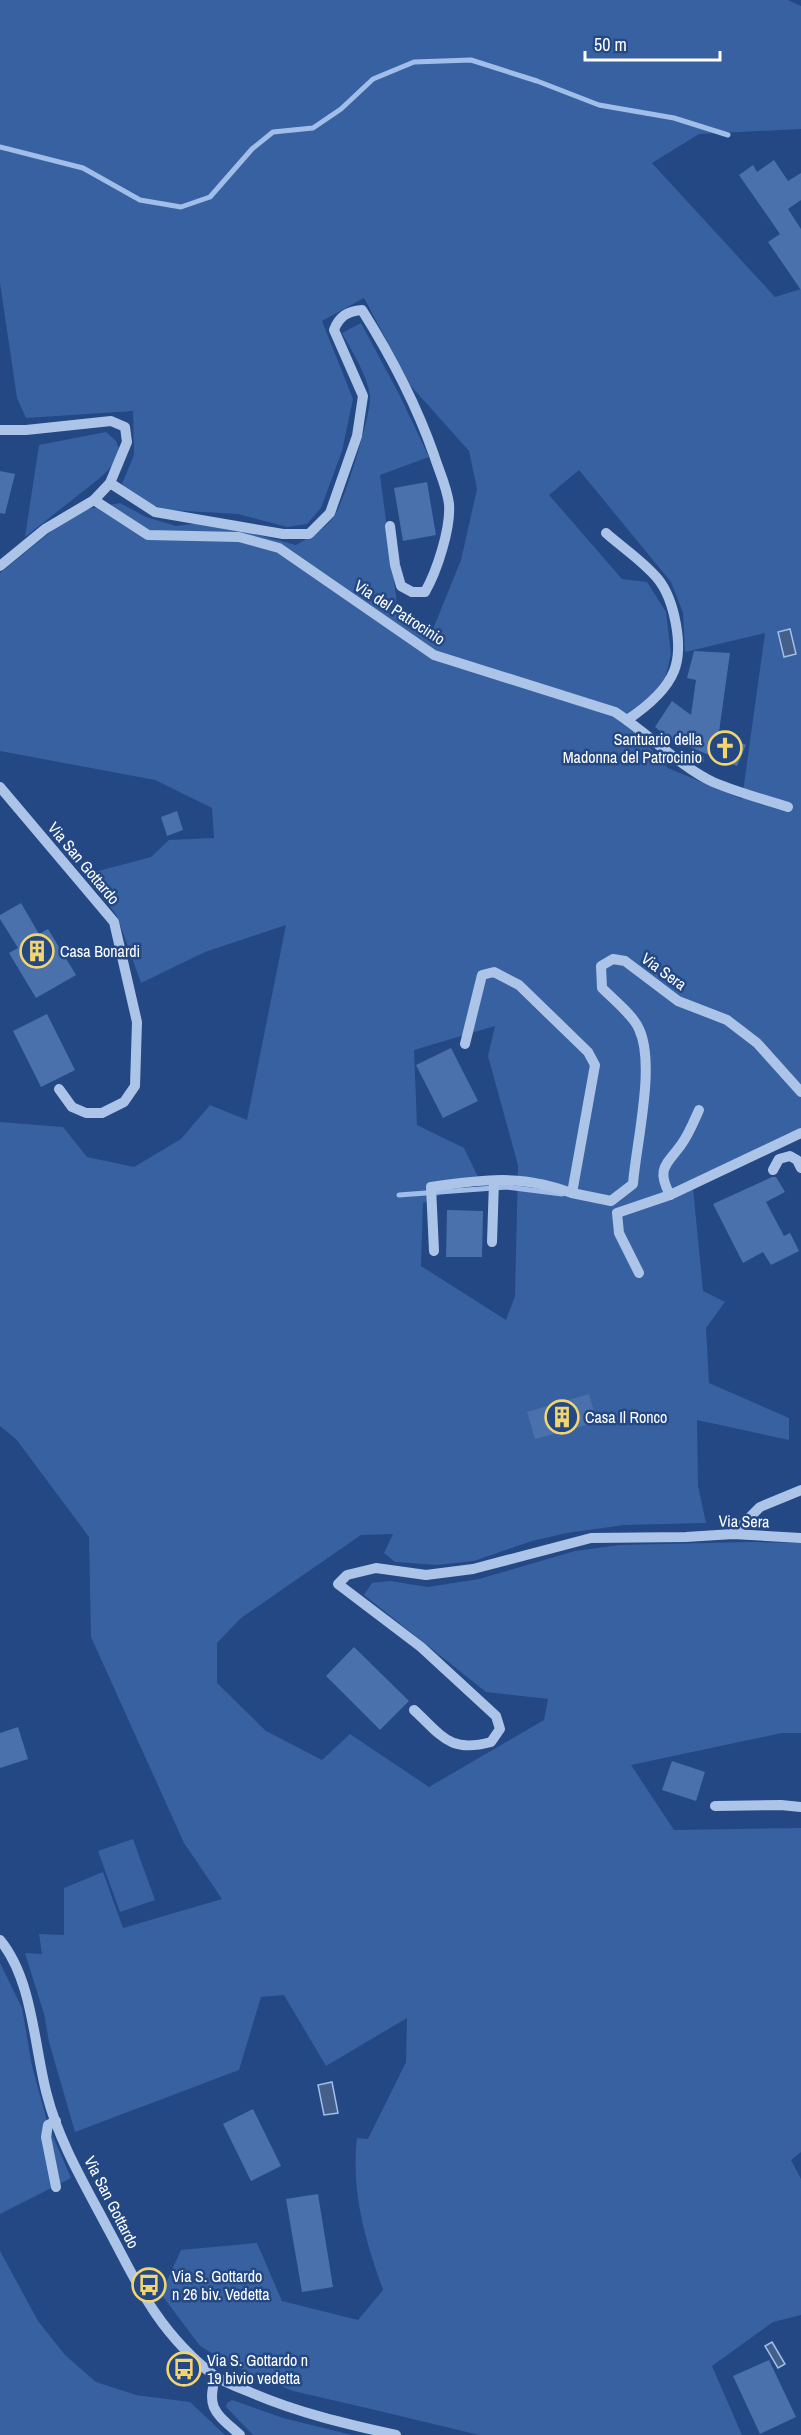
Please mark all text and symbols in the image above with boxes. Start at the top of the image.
scale bar [585,24,720,62]
text: 50 m [594,32,627,57]
street label: Via del Patrocinio [350,574,450,650]
place label: Santuario della Madonna del Patrocinio [563,728,703,768]
church icon: Santuario della Madonna del Patrocinio [707,730,743,766]
street label: Via San Gottardo [43,817,125,909]
building icon: Casa Bonardi [19,933,55,969]
place label: Casa Bonardi [60,940,140,962]
street label: Via Sera [637,947,692,995]
building icon: Casa Il Ronco [544,1399,580,1435]
place label: Casa Il Ronco [585,1406,667,1428]
street label: Via Sera [718,1510,770,1532]
street label: Via San Gottardo [79,2152,145,2252]
place label: Via S. Gottardo n 26 biv. Vedetta [172,2265,270,2305]
bus stop icon: Via S. Gottardo n 26 biv. Vedetta [131,2267,167,2303]
place label: Via S. Gottardo n 19 bivio vedetta [207,2349,308,2389]
bus stop icon: Via S. Gottardo n 19 bivio vedetta [166,2351,202,2387]

